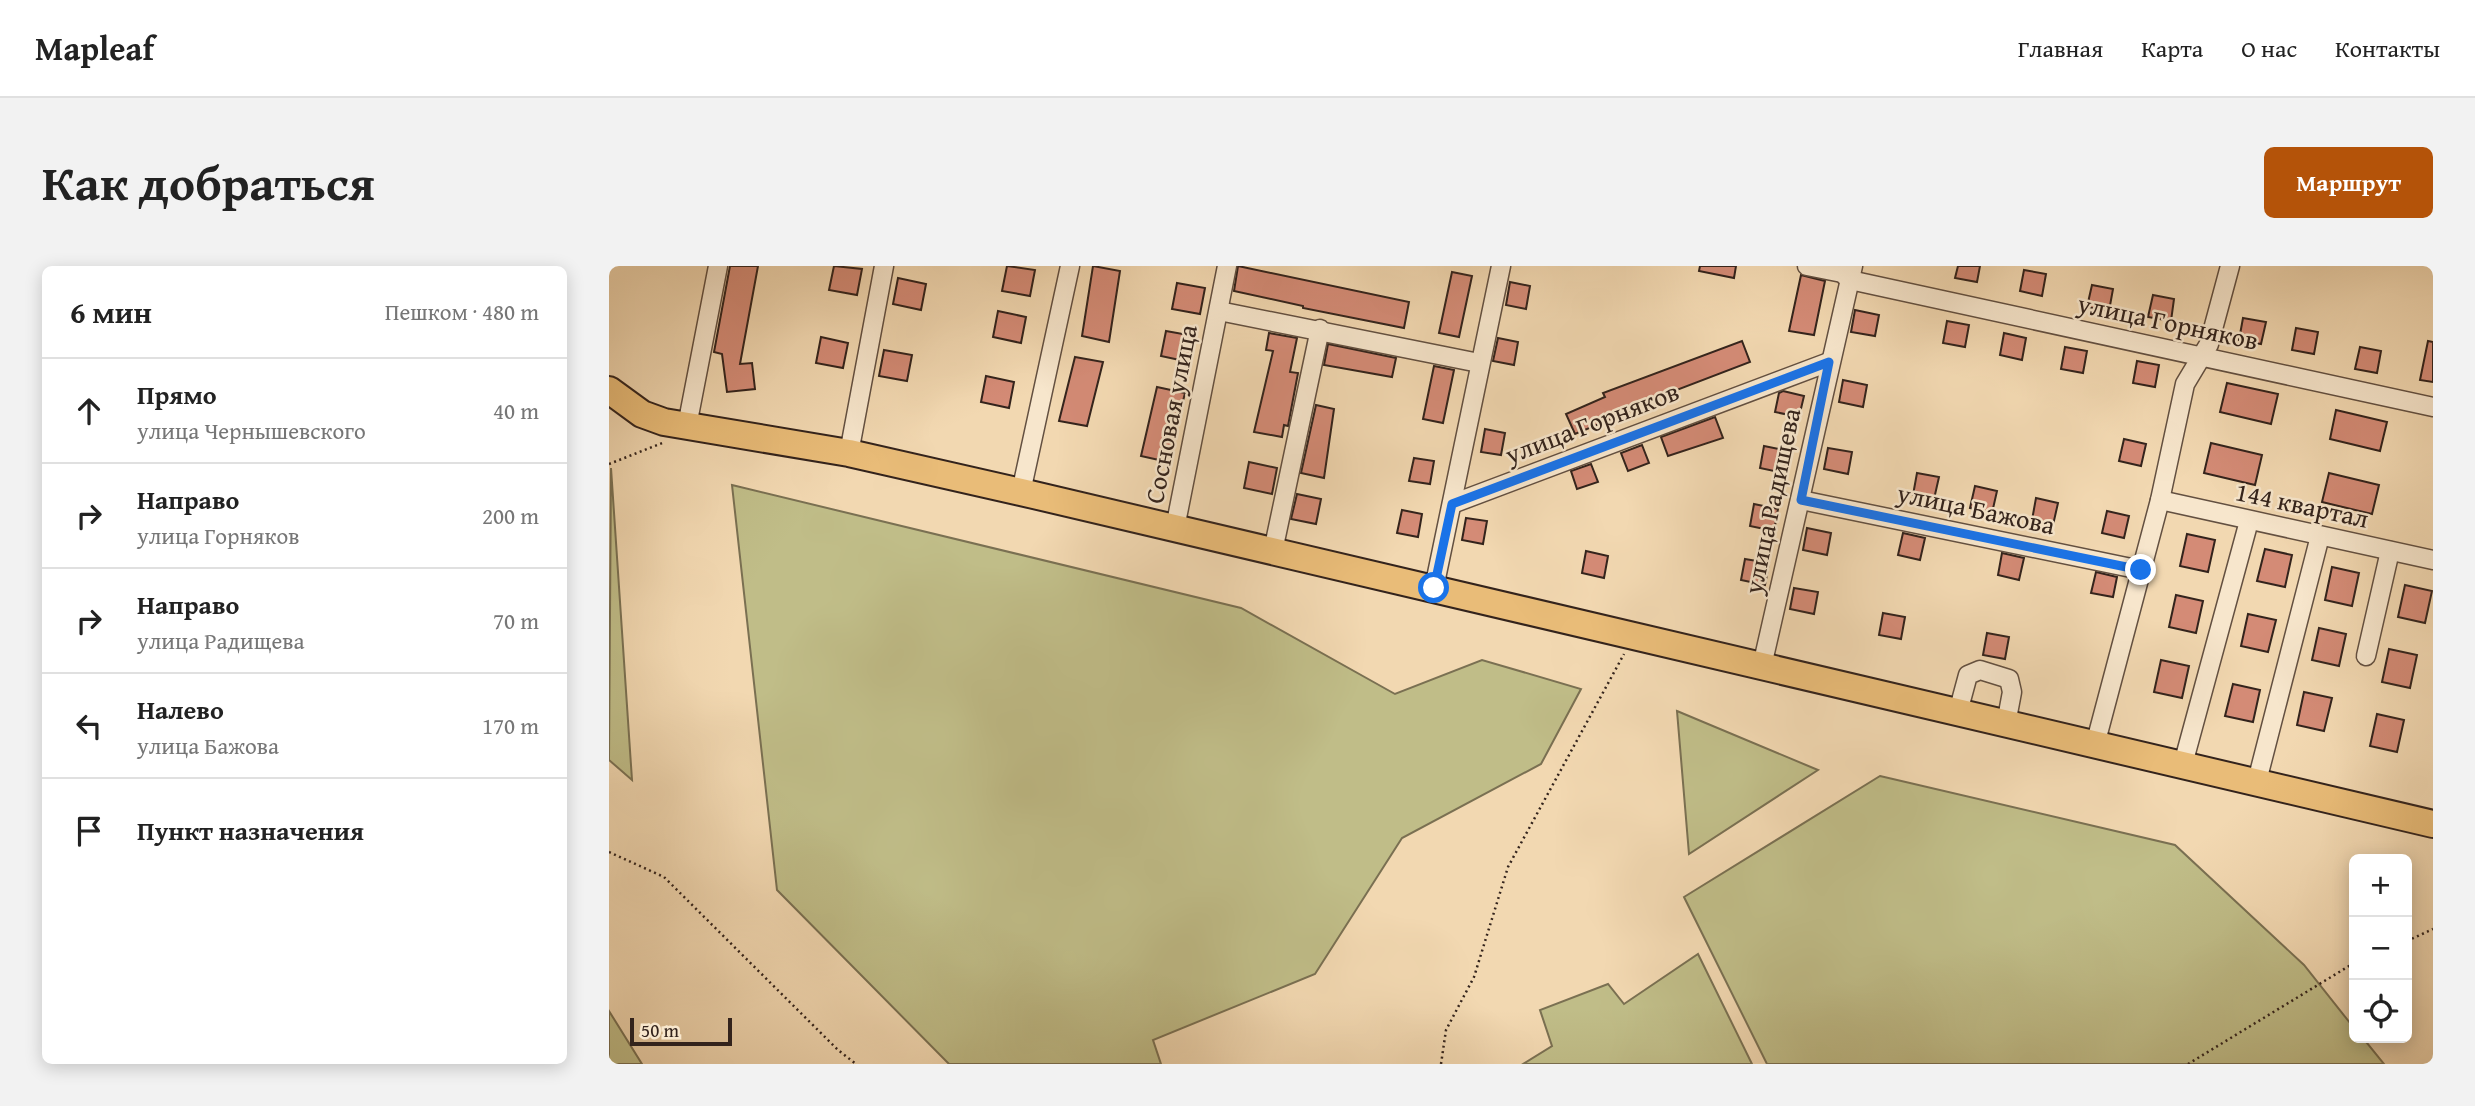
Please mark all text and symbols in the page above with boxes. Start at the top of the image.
text: Mapleaf [35,24,154,72]
text: Главная [2018,31,2103,66]
text: Карта [2141,31,2203,66]
text: О нас [2241,31,2297,66]
text: Контакты [2335,31,2440,66]
text: Как добраться [42,146,375,218]
button: Маршрут [2264,147,2433,218]
street label: улица Горняков [2073,283,2262,360]
text: 6 мин [70,290,152,334]
text: Пешком · 480 m [385,295,539,328]
street label: Сосновая улица [1134,321,1207,507]
street label: улица Горняков [1498,371,1685,474]
text: Прямо [137,375,217,414]
icon: ahead [70,392,108,430]
text: 40 m [493,394,539,427]
street label: улица Радищева [1733,404,1810,598]
text: улица Чернышевского [137,414,366,447]
street label: 144 квартал [2232,471,2372,538]
street label: улица Бажова [1893,473,2059,544]
text: Направо [137,480,239,519]
icon: right [70,497,108,535]
text: 200 m [482,499,539,532]
text: улица Горняков [137,519,299,552]
route end [2125,554,2156,585]
route start [1418,572,1449,603]
text: Направо [137,585,239,624]
icon: right [70,602,108,640]
text: 70 m [493,604,539,637]
text: улица Радищева [137,624,304,657]
text: Налево [137,690,224,729]
icon: left [70,707,108,745]
text: 170 m [482,709,539,742]
text: улица Бажова [137,729,279,762]
text: Пункт назначения [137,811,364,850]
icon: arrive [70,812,108,850]
map controls [2349,854,2412,1043]
button: + [2349,854,2412,917]
button: − [2349,917,2412,980]
button: locate [2349,980,2412,1043]
scale bar [630,1015,731,1047]
text: 50 m [641,1016,679,1044]

